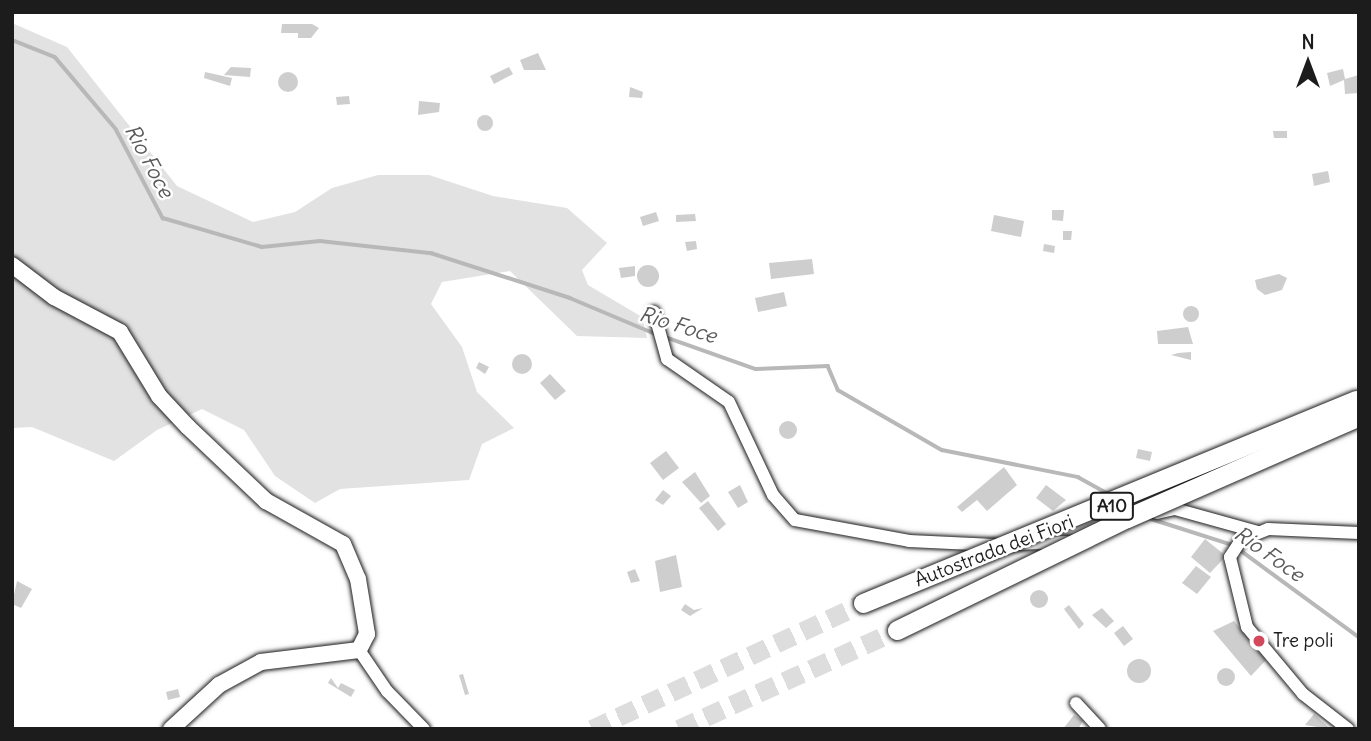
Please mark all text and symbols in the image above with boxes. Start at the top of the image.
north arrow [1273,28,1343,98]
text: N [1301,30,1315,54]
water label: Rio Foce [119,120,179,202]
water label: Rio Foce [636,301,720,349]
road number: A10 [1089,492,1135,520]
street label: Autostrada dei Fiori [911,510,1077,592]
water label: Rio Foce [1229,521,1309,587]
place label: Tre poli [1273,630,1334,652]
marker: Tre poli [1251,633,1267,649]

